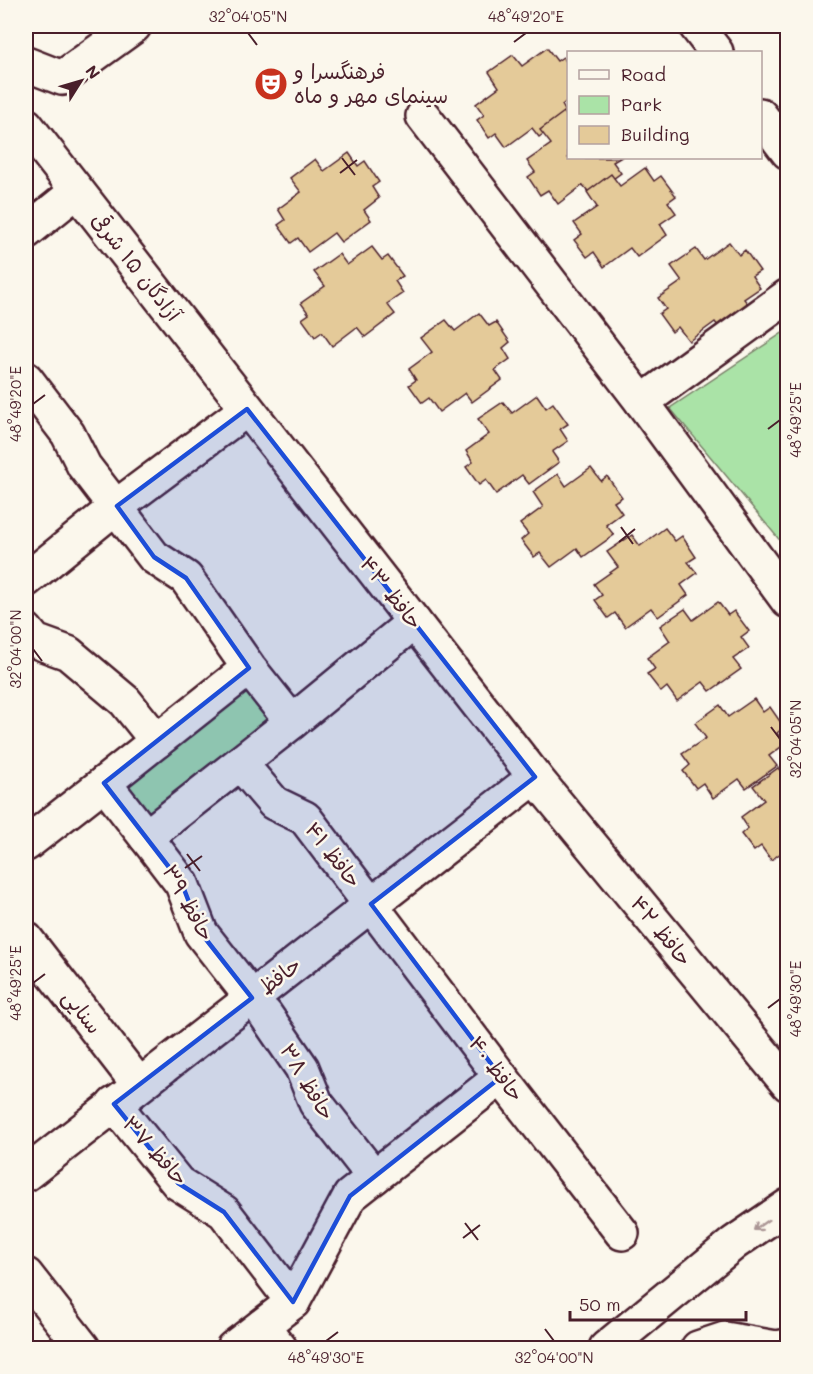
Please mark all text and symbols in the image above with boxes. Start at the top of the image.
text: 32°04'05"N [209,6,287,26]
text: 48°49'20"E [488,6,564,26]
north arrow [51,51,111,111]
legend [567,51,762,159]
place label: فرهنگسرا و سینمای مهر و ماه [292,57,448,108]
text: N [81,60,105,83]
text: Road [621,62,666,86]
theatre icon: فرهنگسرا و سینمای مهر و ماه [253,66,289,102]
text: Park [621,92,662,116]
text: Building [621,122,689,146]
street label: آزادگان ۱۵ شرقی [86,206,188,326]
text: 48°49'20"E [5,366,25,442]
text: 48°49'25"E [785,382,805,458]
street label: حافظ ۴۳ [355,550,429,634]
text: 32°04'00"N [5,609,25,689]
text: 32°04'05"N [785,700,805,778]
street label: حافظ ۴۱ [300,816,368,892]
street label: حافظ ۳۹ [157,859,221,945]
street label: حافظ ۴۲ [626,889,699,971]
text: 48°49'25"E [5,945,25,1021]
street label: حافظ [253,950,306,1000]
text: 48°49'30"E [785,960,805,1037]
street label: سنایی [56,983,109,1040]
street label: حافظ ۴۰ [464,1030,531,1106]
street label: حافظ ۳۸ [275,1038,342,1125]
street label: حافظ ۳۷ [118,1109,195,1191]
one-way arrow [753,1219,769,1231]
scale bar [570,1284,746,1322]
text: 50 m [579,1292,621,1316]
text: 48°49'30"E [288,1347,365,1367]
text: 32°04'00"N [514,1347,594,1367]

